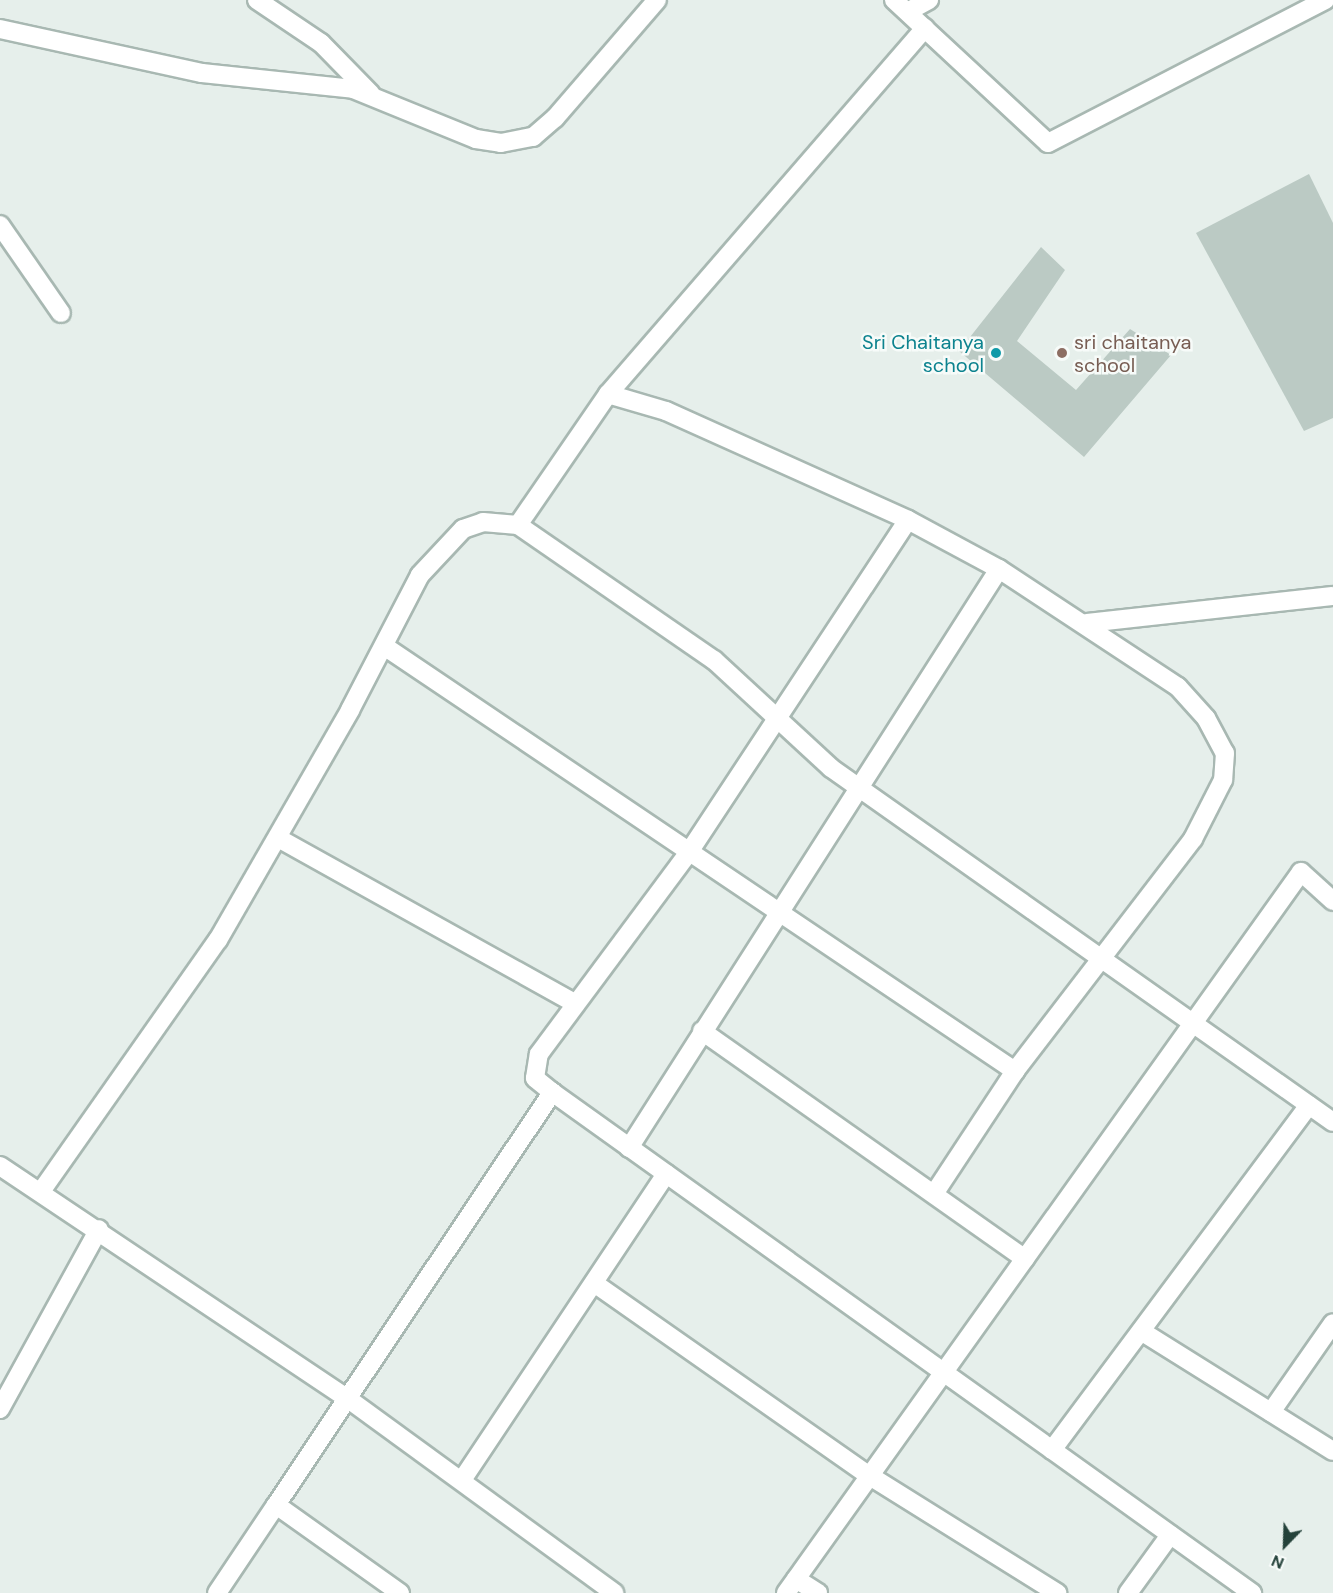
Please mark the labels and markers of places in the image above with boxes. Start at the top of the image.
place label: Sri Chaitanya school [862,330,984,377]
place label: sri chaitanya school [1074,330,1191,377]
marker: Sri Chaitanya school [989,346,1003,360]
marker: sri chaitanya school [1055,346,1069,360]

